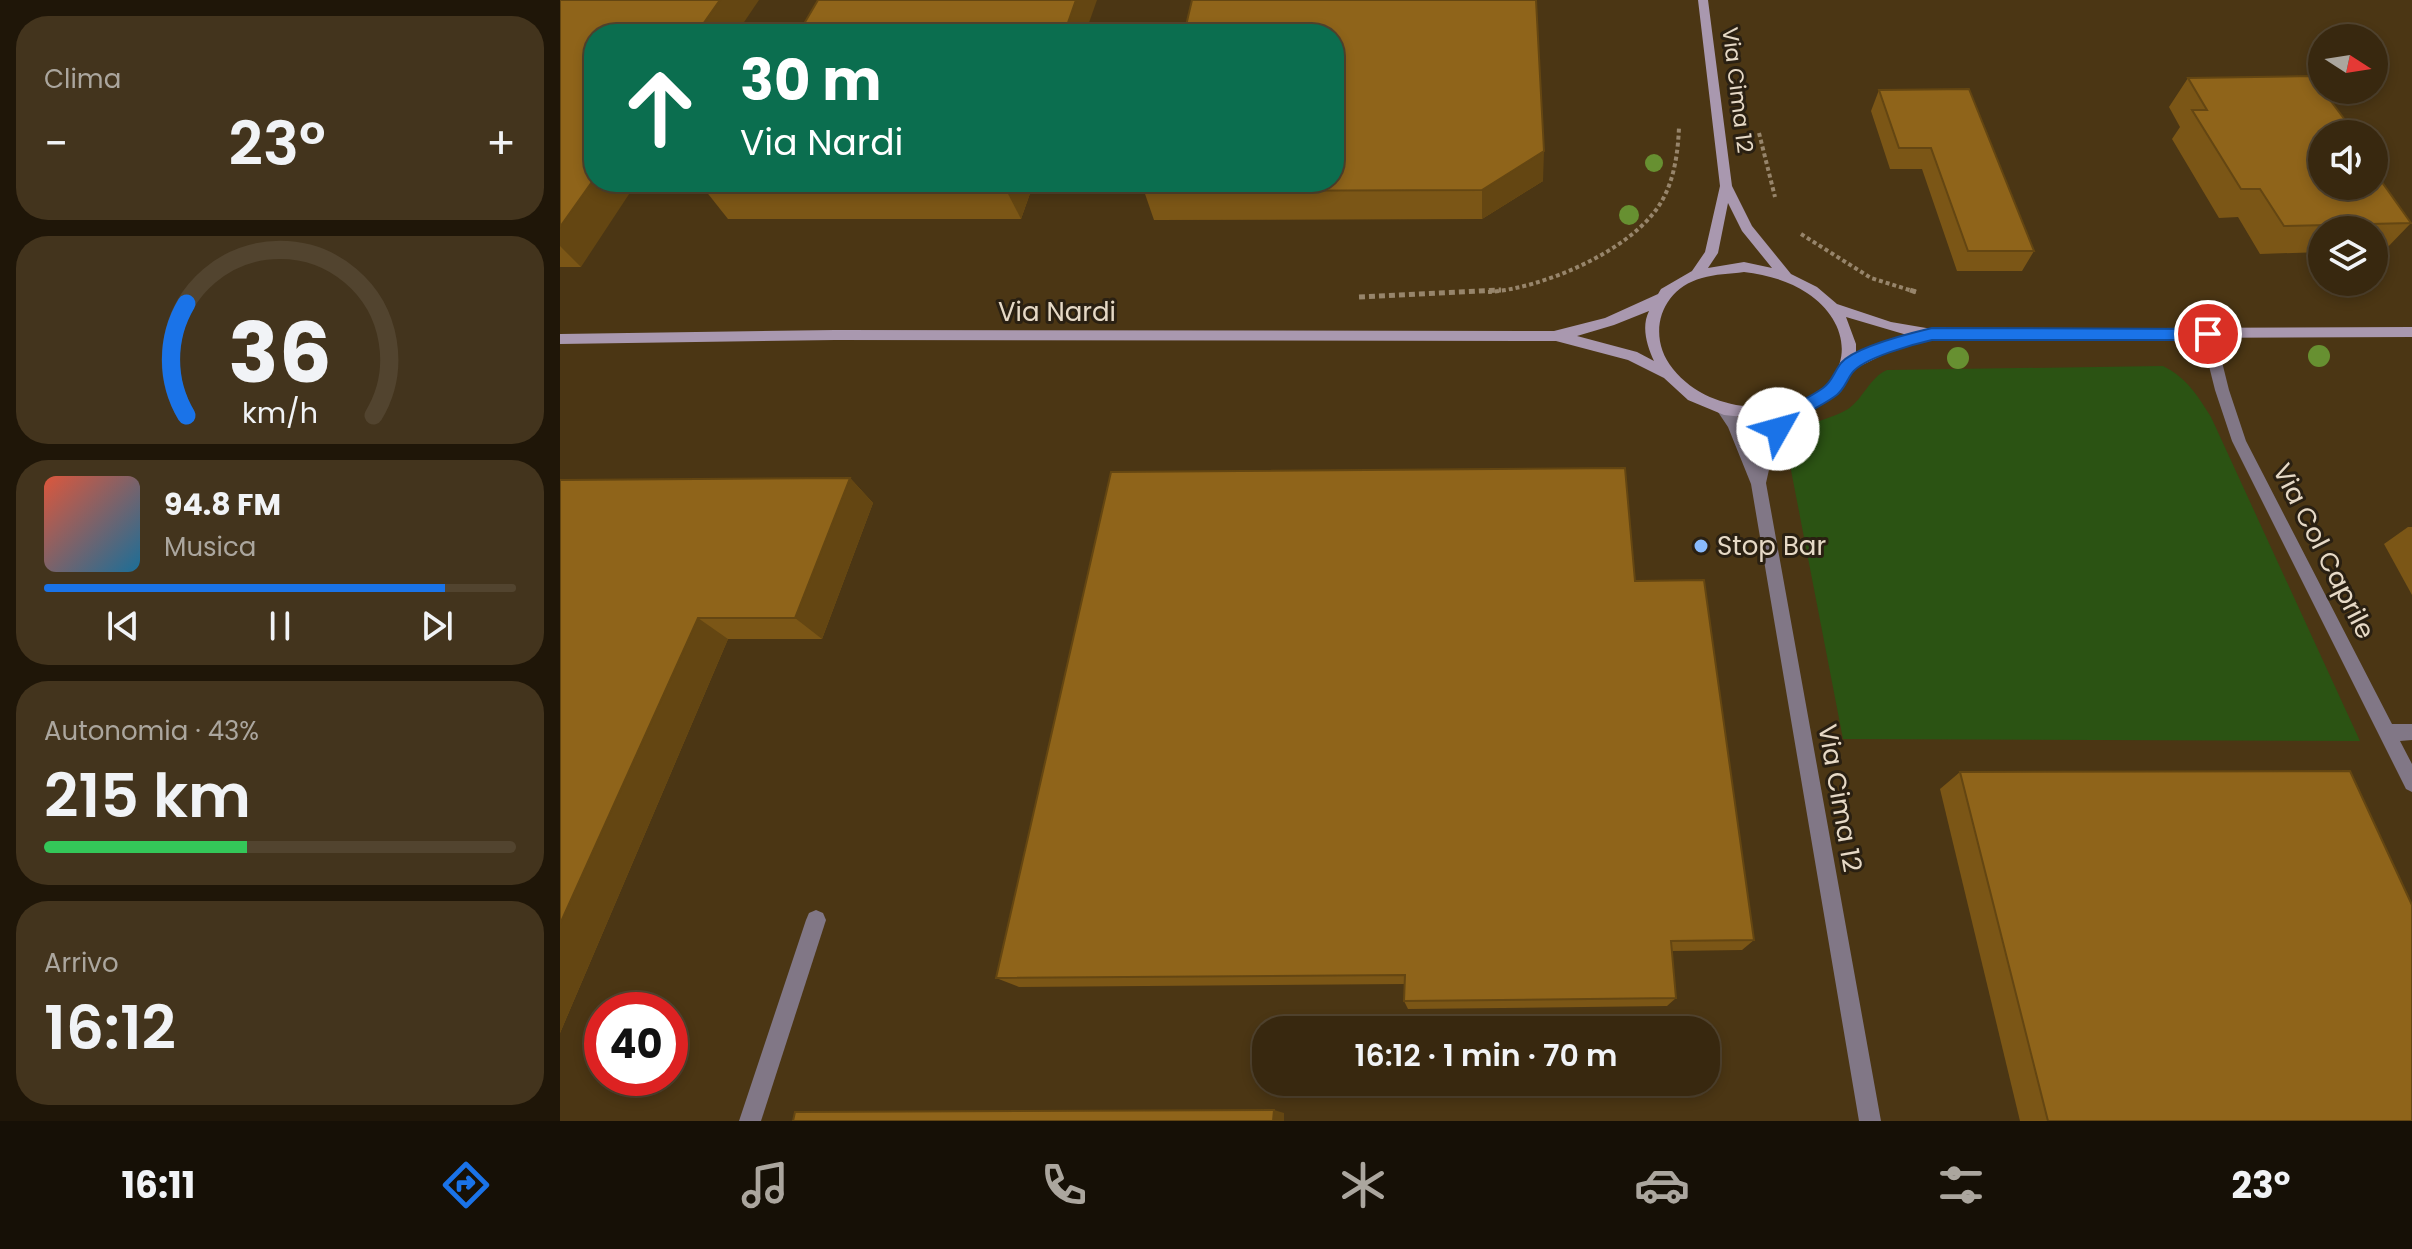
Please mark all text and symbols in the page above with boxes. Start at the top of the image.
north arrow [2308,24,2388,104]
map controls [2308,24,2388,296]
street label: Via Cima 12 [1714,25,1761,155]
text: 30 m [740,41,882,120]
icon: ahead [608,56,712,160]
text: Clima [44,61,121,97]
text: 23° [229,102,326,186]
text: − [44,113,68,174]
text: + [486,113,516,174]
text: Via Nardi [740,117,903,168]
button: sound [2308,120,2388,200]
button: layers [2308,216,2388,296]
street label: Via Nardi [998,294,1116,330]
text: 36 [228,295,332,411]
pin [2174,300,2242,368]
icon: arrive [2186,312,2230,356]
position arrow [1736,387,1820,471]
text: km/h [242,393,318,433]
street label: Via Col Caprile [2264,457,2384,645]
text: 94.8 FM [164,483,281,526]
place label: Stop Bar [1717,528,1826,564]
text: Musica [164,529,256,565]
marker: Stop Bar [1692,537,1710,555]
icon: previous [101,604,145,648]
icon: pause [258,604,302,648]
icon: next [415,604,459,648]
text: Autonomia · 43% [44,713,259,749]
street label: Via Cima 12 [1809,721,1871,875]
text: 215 km [44,754,251,838]
text: Arrivo [44,945,119,981]
text: 16:12 [44,986,176,1070]
speed limit sign: 40 [584,992,688,1096]
text: 16:12 · 1 min · 70 m [1355,1034,1617,1077]
icon: directions [438,1157,494,1213]
icon: music [737,1157,793,1213]
icon: phone [1036,1157,1092,1213]
icon: climate [1335,1157,1391,1213]
icon: car [1634,1157,1690,1213]
icon: filters [1933,1157,1989,1213]
text: 16:11 [121,1160,195,1211]
text: 23° [2231,1160,2290,1211]

